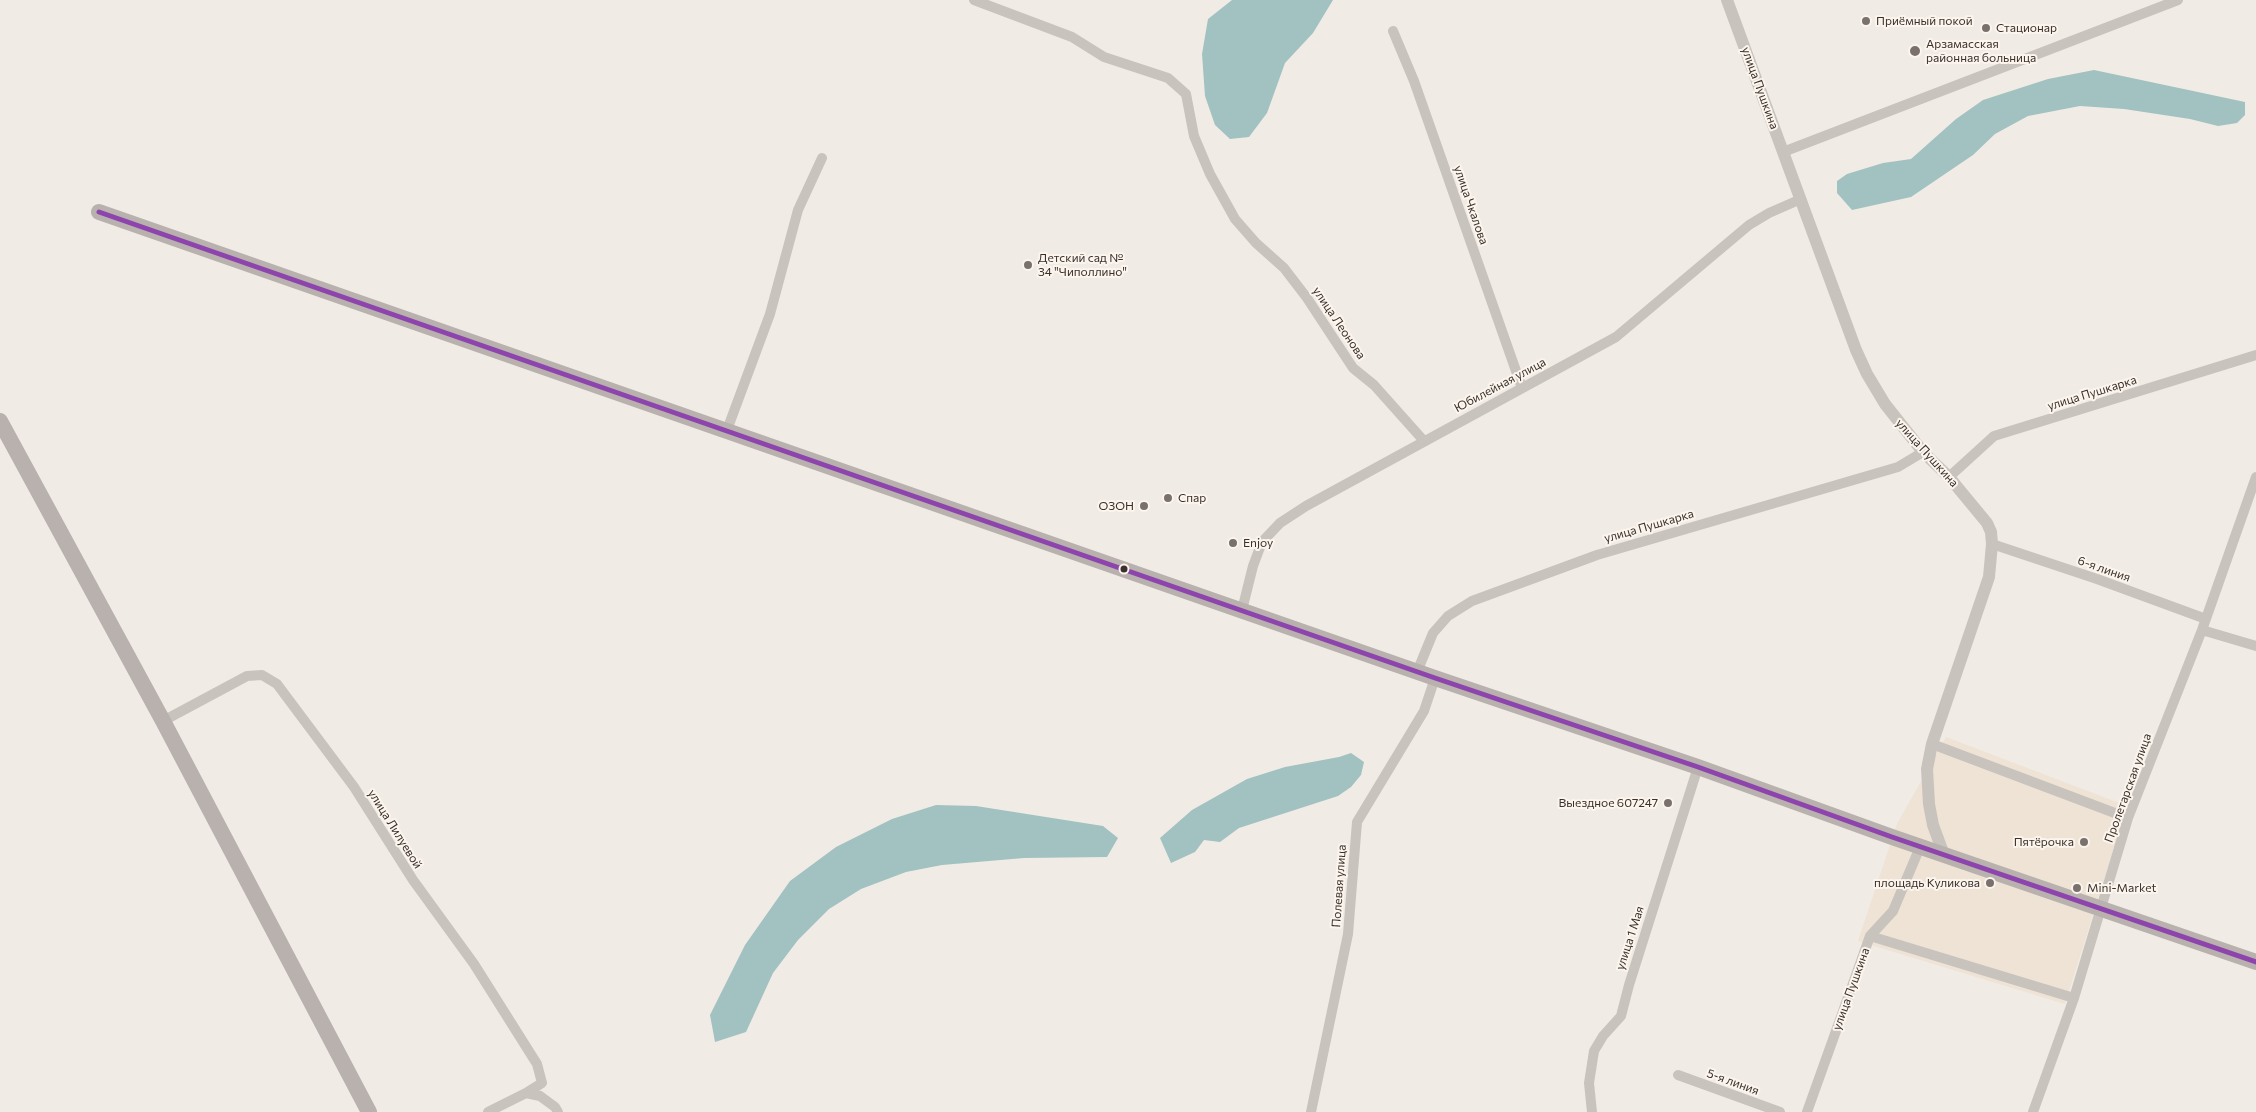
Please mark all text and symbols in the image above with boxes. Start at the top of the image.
place label: Приёмный покой [1876,14,1973,28]
marker: Приёмный покой [1860,15,1872,27]
place label: Стационар [1996,21,2057,35]
marker: Стационар [1980,22,1992,34]
place label: Арзамасская районная больница [1926,37,2036,65]
marker: Арзамасская районная больница [1908,44,1922,58]
street label: улица Пушкина [1738,45,1782,131]
street label: улица Чкалова [1451,164,1491,246]
place label: Детский сад № 34 "Чиполлино" [1038,251,1127,279]
marker: Детский сад № 34 "Чиполлино" [1022,259,1034,271]
street label: улица Леонова [1309,284,1369,362]
street label: Юбилейная улица [1452,355,1548,415]
street label: улица Пушкарка [2046,373,2138,413]
street label: улица Пушкина [1893,416,1961,490]
place label: Спар [1178,491,1206,505]
marker: Спар [1162,492,1174,504]
place label: ОЗОН [1099,499,1134,513]
marker: ОЗОН [1138,500,1150,512]
street label: улица Пушкарка [1603,506,1695,546]
place label: Enjoy [1243,536,1273,550]
marker: Enjoy [1227,537,1239,549]
street label: 6-я линия [2076,553,2132,585]
unlabelled marker [1119,564,1129,574]
street label: Пролетарская улица [2102,731,2154,845]
street label: улица Лилуевой [365,787,425,871]
place label: Выездное 607247 [1559,796,1658,810]
marker: Выездное 607247 [1662,797,1674,809]
place label: Пятёрочка [2014,835,2074,849]
marker: Пятёрочка [2078,836,2090,848]
street label: Полевая улица [1329,844,1349,928]
place label: площадь Куликова [1874,876,1980,890]
marker: площадь Куликова [1984,877,1996,889]
place label: Mini-Market [2087,881,2156,895]
marker: Mini-Market [2071,882,2083,894]
street label: улица 1 Мая [1613,904,1647,972]
street label: улица Пушкина [1829,946,1873,1032]
street label: 5-я линия [1705,1066,1761,1098]

